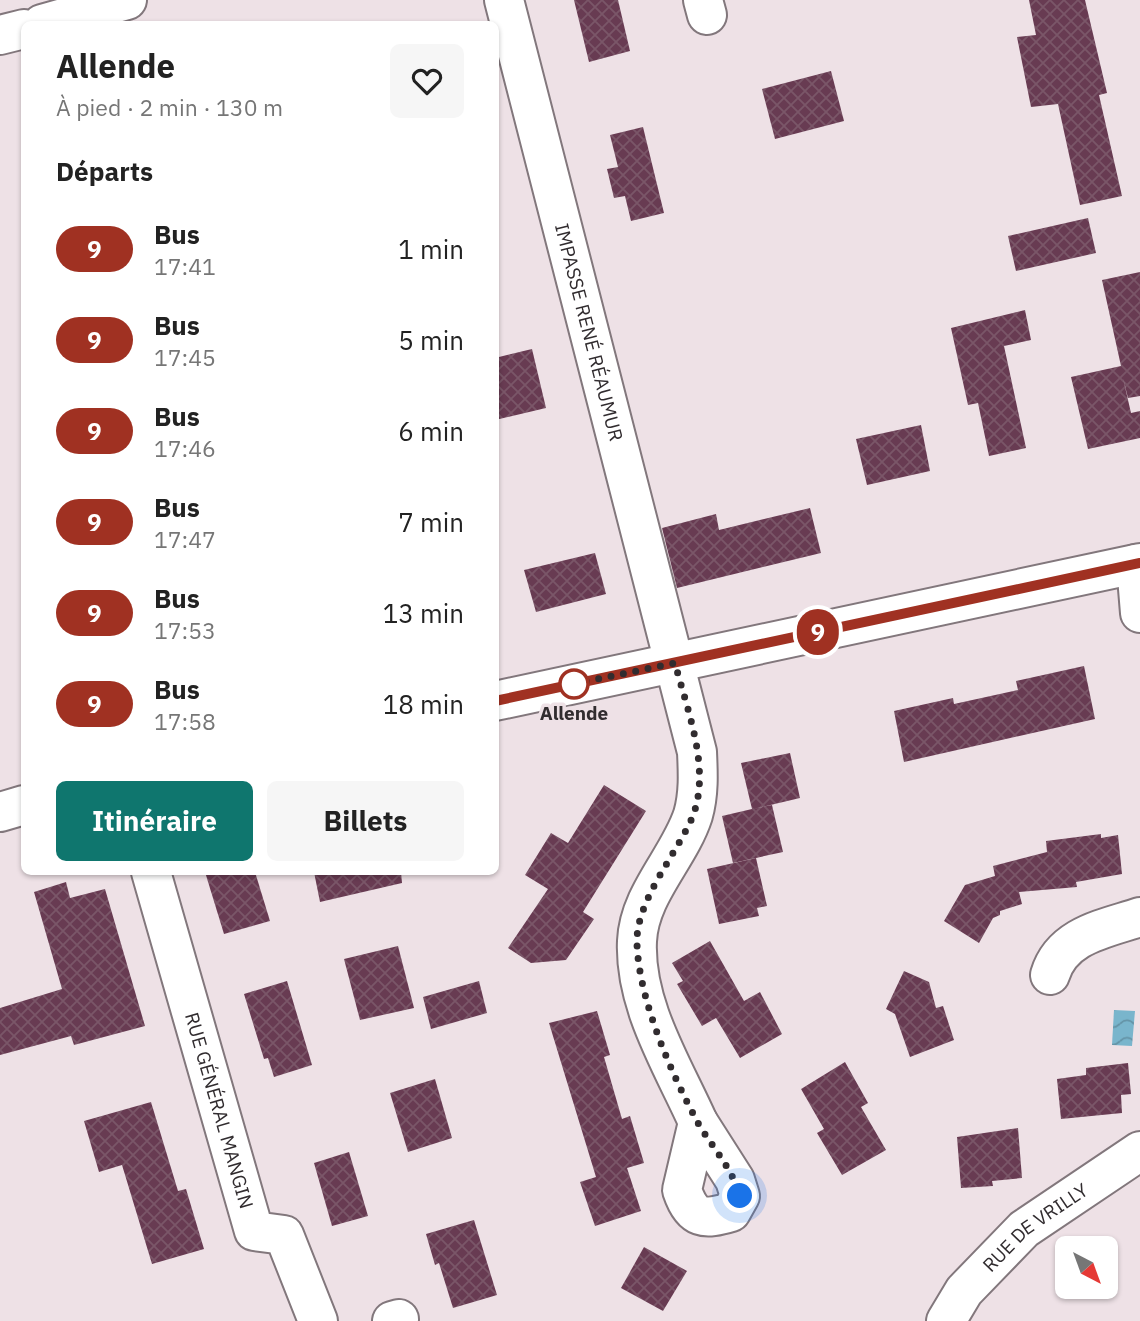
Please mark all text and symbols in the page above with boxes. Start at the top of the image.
text: Allende [56,44,175,87]
button: heart [390,44,464,118]
text: À pied · 2 min · 130 m [56,92,283,122]
text: Départs [56,154,153,188]
text: Bus [154,217,200,251]
street label: IMPASSE RENÉ RÉAUMUR [550,221,629,444]
text: 1 min [398,232,464,266]
text: 9 [87,233,102,265]
text: 17:41 [154,251,216,281]
text: Bus [154,308,200,342]
text: 5 min [398,323,464,357]
text: 9 [87,324,102,356]
text: 17:45 [154,342,216,372]
text: Bus [154,399,200,433]
text: 6 min [398,414,464,448]
text: 9 [87,415,102,447]
text: 17:46 [154,433,216,463]
text: Bus [154,490,200,524]
text: 7 min [398,505,464,539]
text: 9 [87,506,102,538]
text: 17:47 [154,524,216,554]
text: Bus [154,581,200,615]
text: 13 min [383,596,464,630]
text: 9 [87,597,102,629]
line badge: 9 [795,609,841,655]
text: 17:53 [154,615,216,645]
text: 9 [811,616,825,648]
marker: Allende [559,669,589,699]
text: Bus [154,672,200,706]
text: 18 min [383,687,464,721]
text: 9 [87,688,102,720]
place label: Allende [540,701,608,725]
text: 17:58 [154,706,216,736]
button: Itinéraire [56,781,253,861]
button: Billets [267,781,464,861]
street label: RUE GÉNÉRAL MANGIN [180,1010,259,1211]
street label: RUE DE VRILLY [977,1177,1093,1277]
your location [722,1178,757,1213]
north arrow [1055,1236,1118,1298]
map controls [1055,1236,1118,1299]

